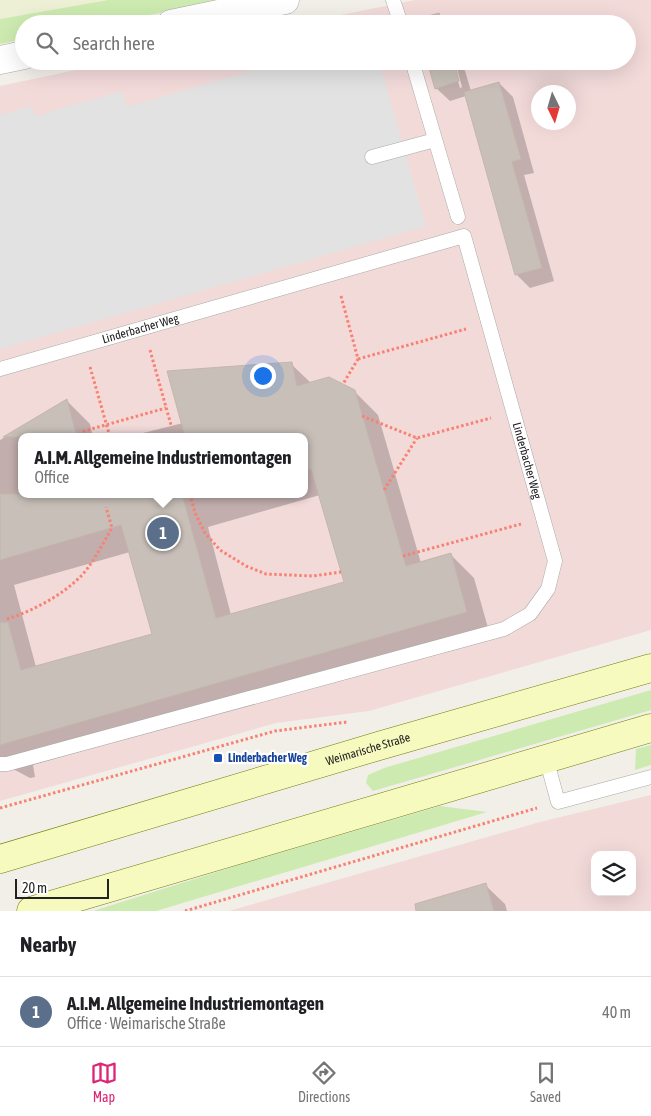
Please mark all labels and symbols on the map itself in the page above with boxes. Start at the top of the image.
north arrow [531,85,576,130]
street label: Linderbacher Weg [100,311,181,346]
your location [250,363,276,389]
street label: Linderbacher Weg [509,421,545,501]
pin: 1 [147,514,179,552]
street label: Weimarische Straße [324,730,412,768]
place label: Linderbacher Weg [228,751,308,765]
marker: Linderbacher Weg [212,752,224,764]
scale bar [15,876,109,899]

